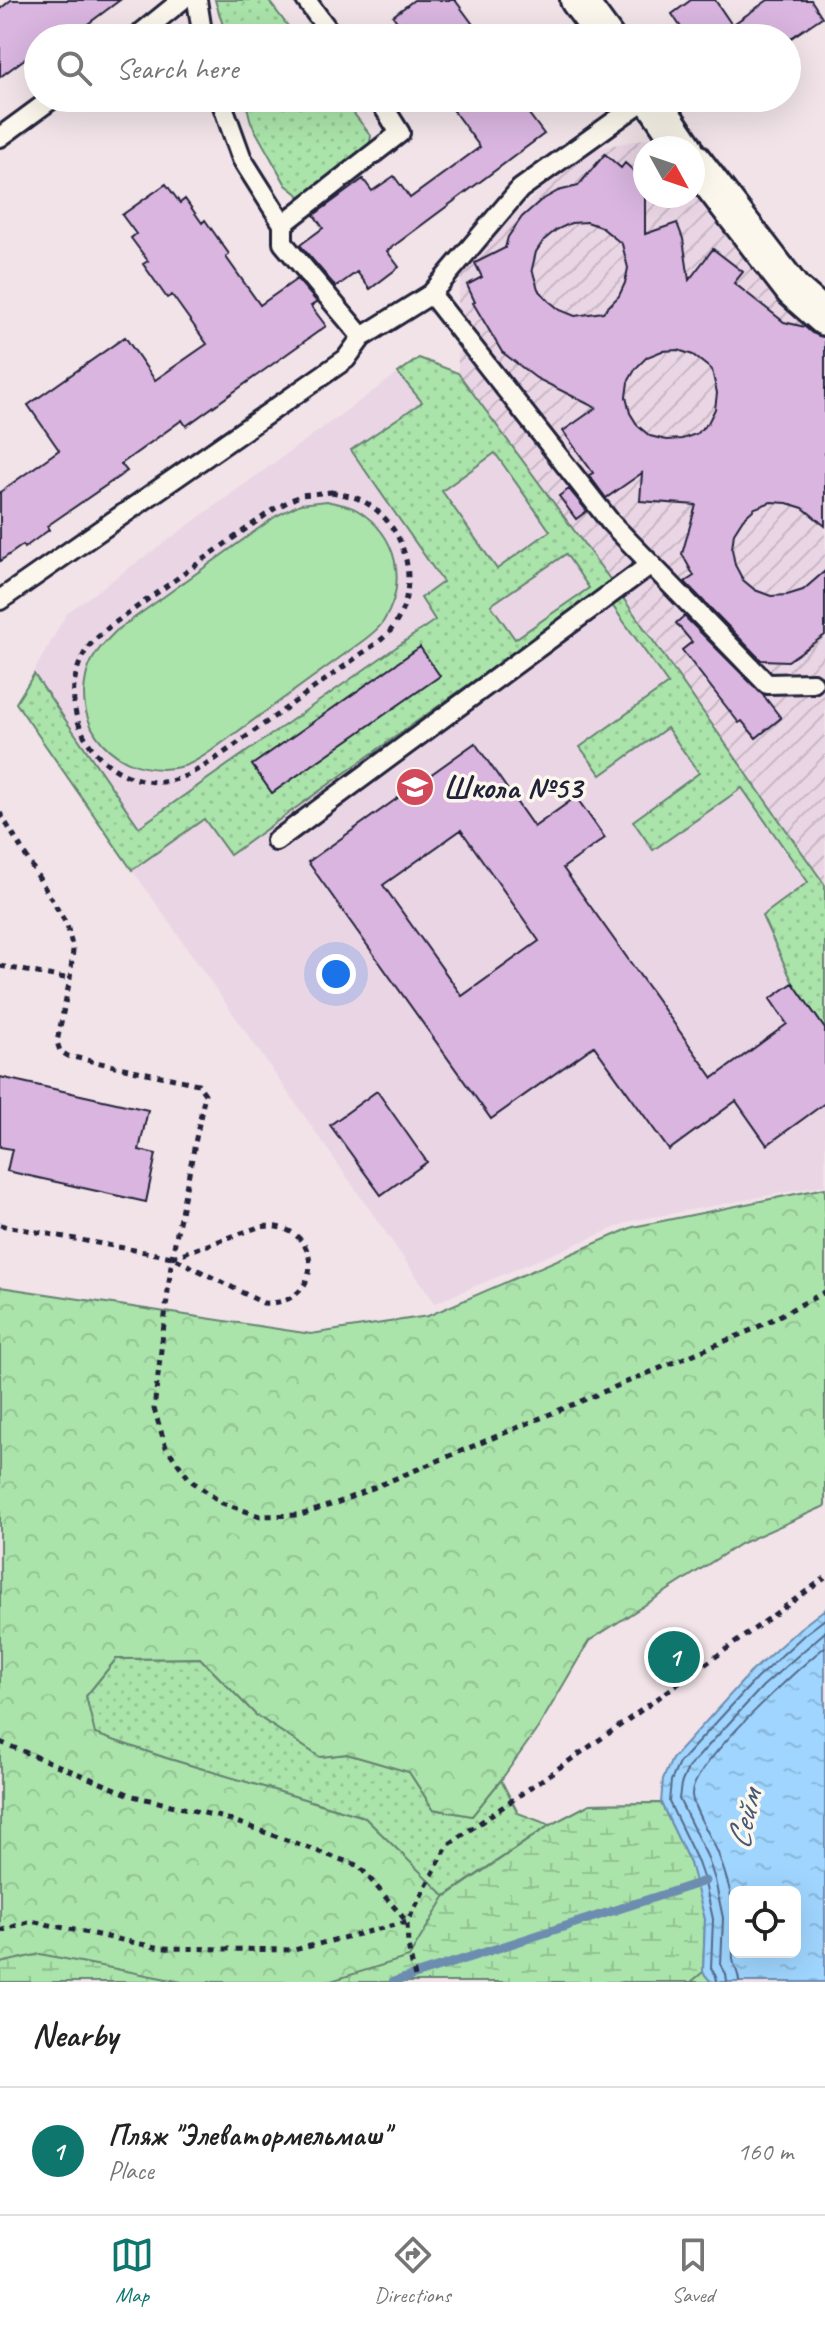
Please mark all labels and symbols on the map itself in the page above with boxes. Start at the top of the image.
north arrow [633,136,705,208]
school or university icon: Школа №53 [394,766,436,808]
place label: Школа №53 [443,767,584,808]
your location [316,954,356,994]
pin: 1 [648,1627,700,1687]
water label: Сейм [716,1781,772,1853]

